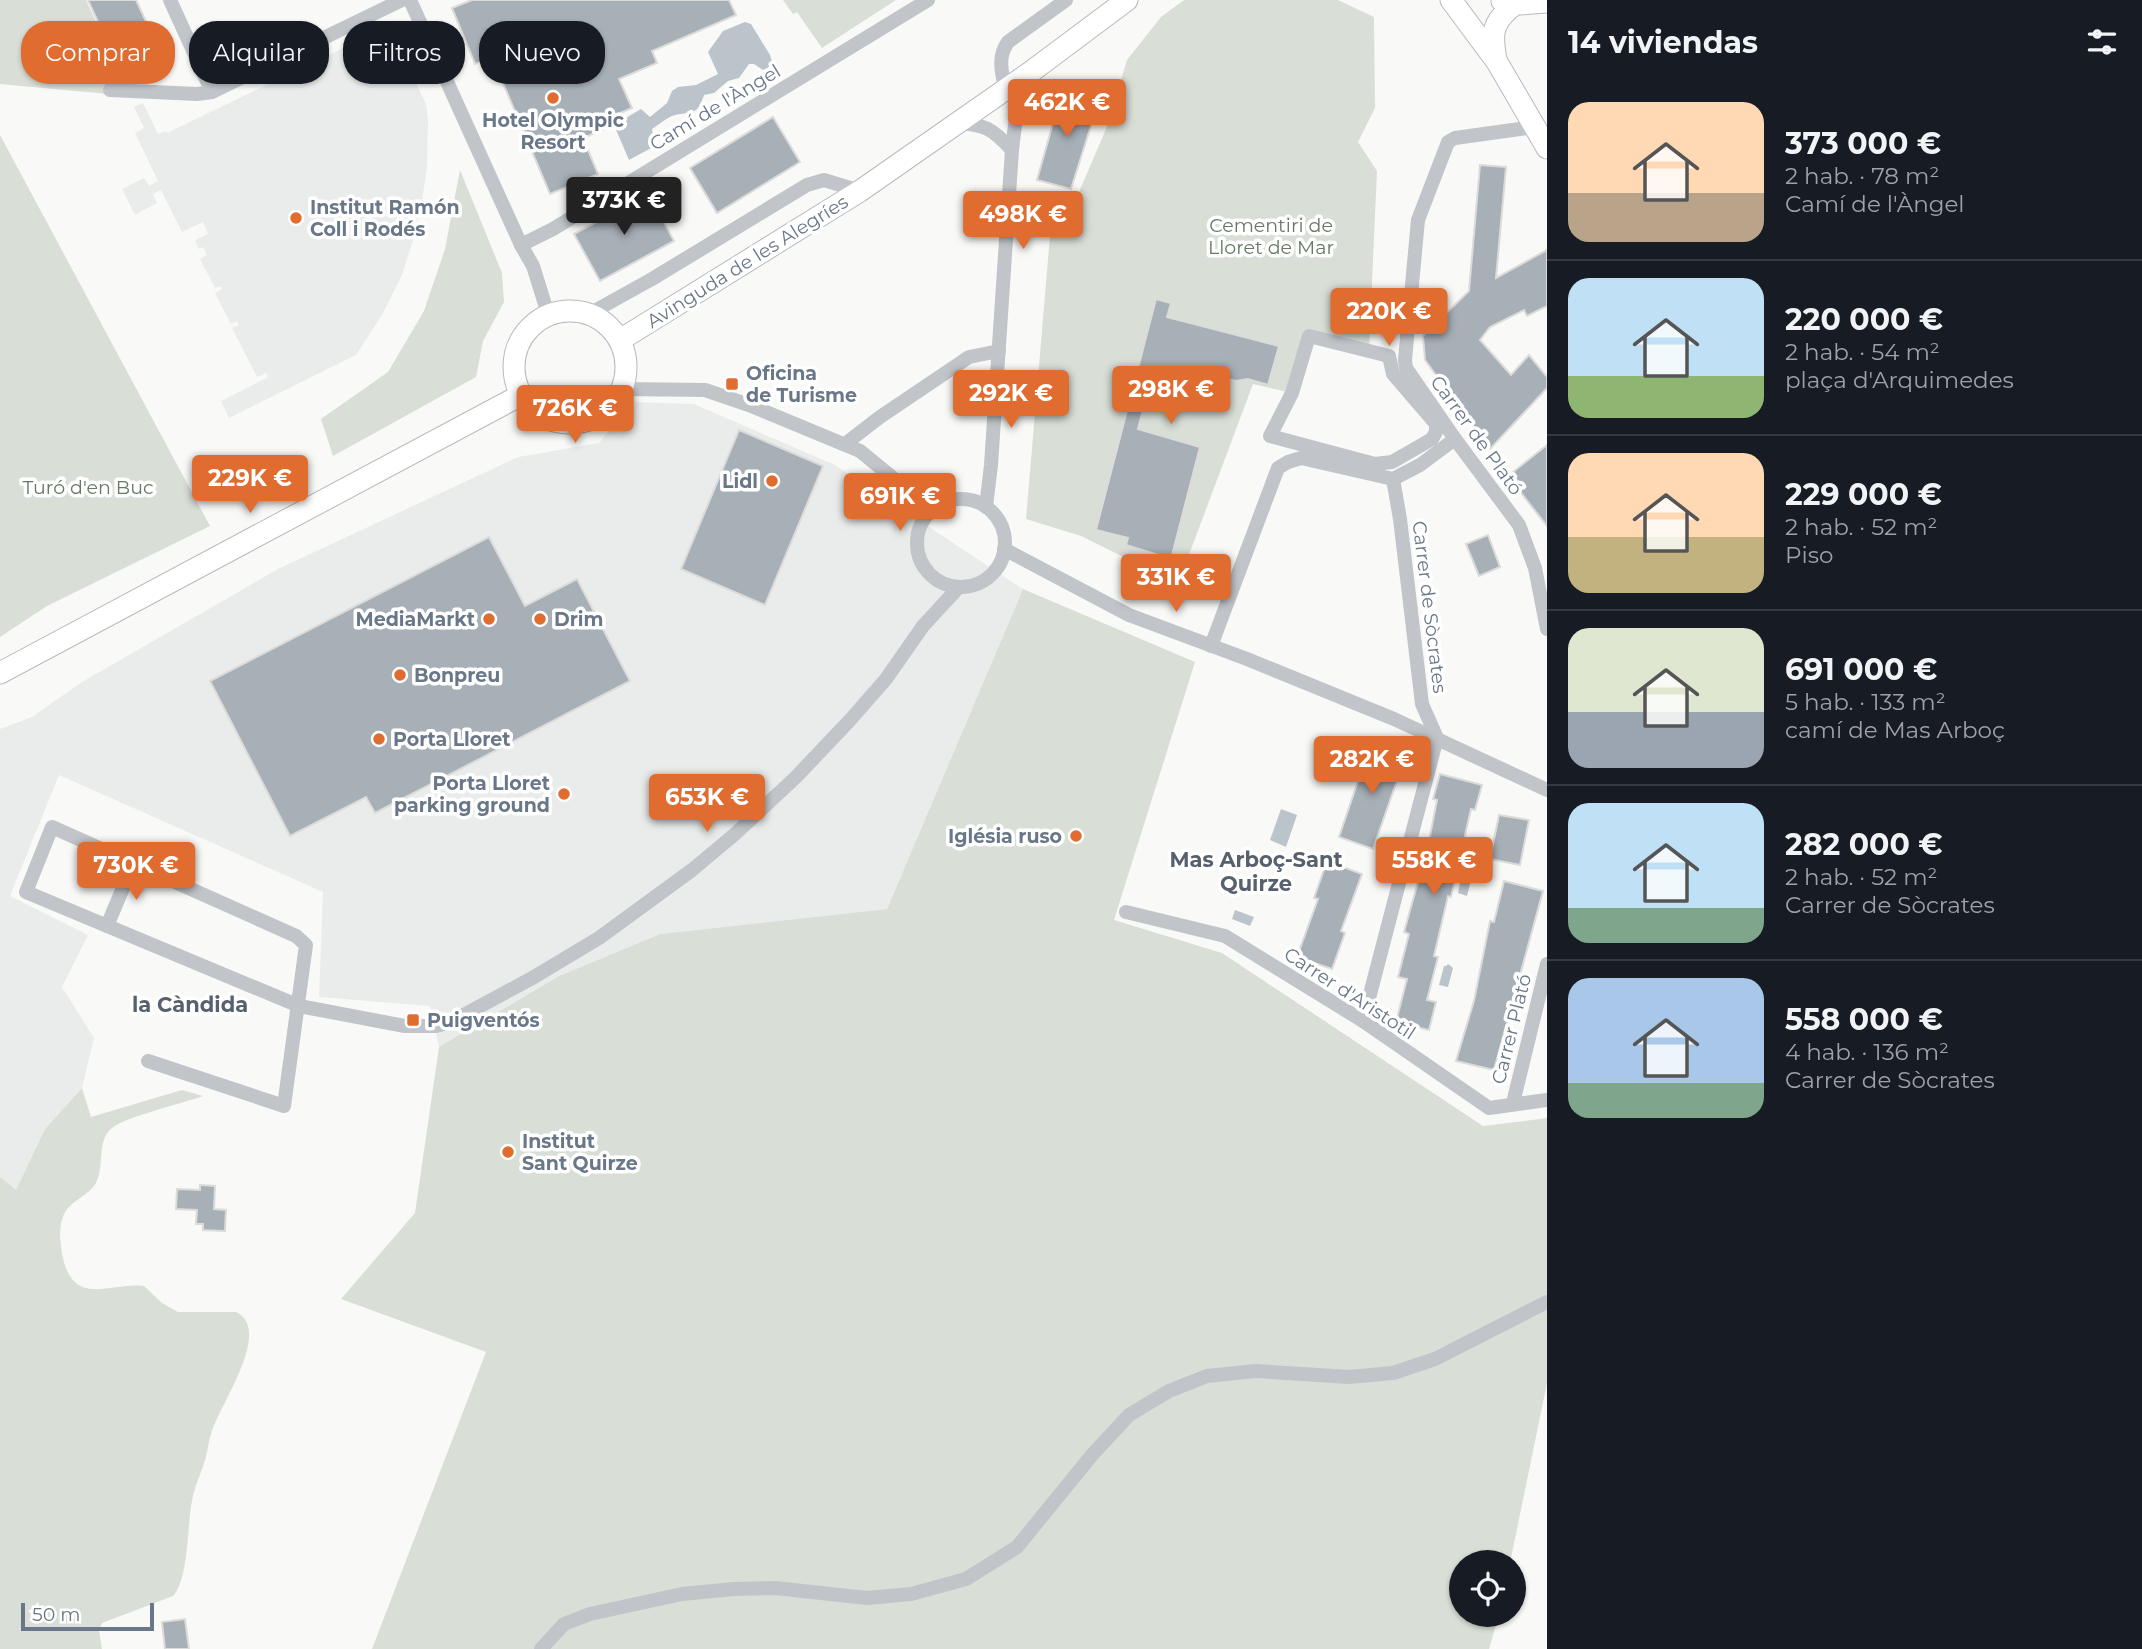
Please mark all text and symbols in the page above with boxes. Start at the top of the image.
chip: Comprar [21,21,175,84]
chip: Alquilar [189,21,329,84]
chip: Filtros [343,21,465,84]
chip: Nuevo [479,21,605,84]
icon: filters [2083,23,2121,61]
text: 14 viviendas [1568,24,1758,61]
street label: Camí de l'Àngel [646,59,785,155]
pin: 462K € [1010,80,1124,139]
text: 462K € [1024,88,1110,116]
marker: Hotel Olympic Resort [545,90,561,106]
place label: Hotel Olympic Resort [482,109,624,154]
text: 373 000 € [1785,125,1941,162]
icon: home [1624,130,1708,214]
text: 2 hab. · 78 m² [1785,162,1939,190]
pin: 373K € [567,177,681,237]
text: 373K € [582,186,666,214]
street label: Avinguda de les Alegríes [642,190,852,333]
text: Camí de l'Àngel [1785,190,1965,218]
pin: 498K € [966,191,1080,251]
place label: Institut Ramón Coll i Rodés [310,196,460,241]
text: 498K € [979,200,1067,228]
marker: Institut Ramón Coll i Rodés [288,210,304,226]
park label: Cementiri de Lloret de Mar [1208,214,1334,259]
pin: 220K € [1332,288,1446,348]
text: 220K € [1347,297,1431,325]
text: 220 000 € [1785,301,1943,338]
icon: home [1624,306,1708,390]
text: 2 hab. · 54 m² [1785,338,1940,366]
place label: Oficina de Turisme [746,362,857,407]
pin: 298K € [1114,366,1228,426]
text: plaça d'Arquimedes [1785,366,2014,394]
pin: 292K € [954,370,1068,430]
street label: Carrer de Plató [1426,371,1528,500]
text: 298K € [1128,375,1214,403]
marker: Oficina de Turisme [724,376,740,392]
text: 292K € [969,379,1053,407]
pin: 726K € [518,386,632,445]
text: 726K € [533,394,617,422]
pin: 229K € [193,456,307,515]
text: 229K € [208,464,292,492]
place label: Lidl [722,470,758,493]
marker: Lidl [764,473,780,489]
pin: 691K € [843,474,957,533]
park label: Turó d'en Buc [22,476,154,499]
text: 229 000 € [1785,476,1942,513]
icon: home [1624,481,1708,565]
text: 691K € [860,482,940,510]
text: 2 hab. · 52 m² [1785,513,1937,541]
street label: Carrer de Sòcrates [1408,520,1451,694]
text: Piso [1785,541,1833,569]
pin: 331K € [1119,554,1233,614]
text: 331K € [1137,563,1215,591]
place label: MediaMarkt [356,608,475,631]
place label: Drim [554,608,603,631]
marker: MediaMarkt [481,611,497,627]
marker: Drim [532,611,548,627]
text: 691 000 € [1785,651,1937,688]
icon: home [1624,656,1708,740]
place label: Bonpreu [414,664,500,687]
marker: Bonpreu [392,667,408,683]
text: 5 hab. · 133 m² [1785,688,1946,716]
text: camí de Mas Arboç [1785,716,2005,744]
place label: Porta Lloret [393,728,511,751]
marker: Porta Lloret [371,731,387,747]
pin: 282K € [1315,736,1429,796]
text: 282K € [1330,745,1414,773]
place label: Porta Lloret parking ground [394,772,550,817]
pin: 653K € [650,774,764,834]
text: 653K € [665,783,749,811]
marker: Porta Lloret parking ground [556,786,572,802]
place label: Iglésia ruso [948,825,1062,848]
text: 282 000 € [1785,826,1943,863]
marker: Iglésia ruso [1068,828,1084,844]
icon: home [1624,831,1708,915]
pin: 558K € [1377,838,1491,897]
pin: 730K € [79,842,193,902]
text: 558K € [1392,846,1476,874]
district label: Mas Arboç-Sant Quirze [1169,847,1343,896]
text: 730K € [93,851,179,879]
text: 2 hab. · 52 m² [1785,863,1937,891]
text: Carrer de Sòcrates [1785,891,1995,919]
street label: Carrer d'Aristotil [1280,942,1420,1044]
street label: Carrer Plató [1487,972,1536,1087]
district label: la Càndida [132,992,248,1017]
text: 558 000 € [1785,1001,1943,1038]
icon: home [1624,1006,1708,1090]
place label: Puigventós [427,1009,540,1032]
marker: Puigventós [405,1012,421,1028]
text: 4 hab. · 136 m² [1785,1038,1949,1066]
text: Carrer de Sòcrates [1785,1066,1995,1094]
place label: Institut Sant Quirze [522,1130,638,1175]
marker: Institut Sant Quirze [500,1144,516,1160]
map controls [1449,1550,1526,1627]
button: locate [1449,1550,1526,1627]
scale bar [21,1600,154,1632]
text: 50 m [32,1603,80,1626]

